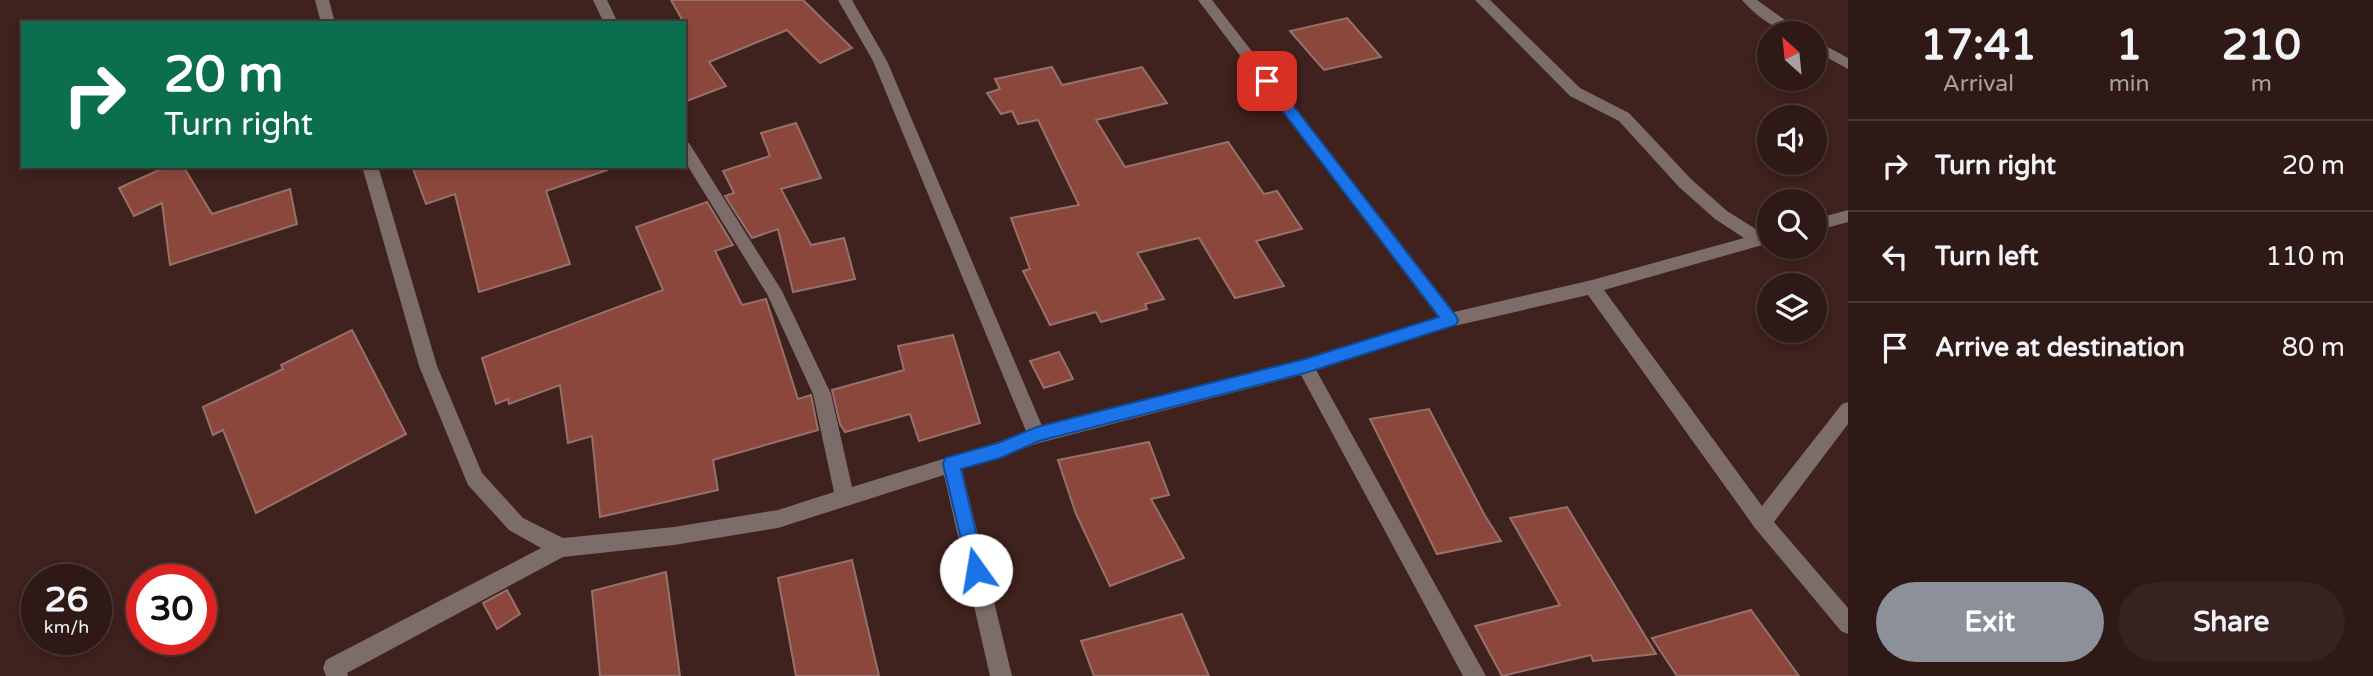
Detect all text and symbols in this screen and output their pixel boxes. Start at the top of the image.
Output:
text: 17:41 [1920,20,2037,71]
text: 1 [2116,20,2142,71]
text: 210 [2222,20,2301,71]
north arrow [1757,21,1827,91]
map controls [1757,21,1827,343]
text: 20 m [164,46,283,105]
icon: right [49,49,140,140]
pin [1237,51,1297,111]
icon: arrive [1248,62,1286,100]
text: Arrival [1943,70,2014,98]
text: min [2109,70,2150,98]
text: m [2251,70,2272,98]
button: sound [1757,105,1827,175]
text: Turn right [164,106,313,144]
icon: right [1876,147,1914,185]
text: Turn right [1935,150,2056,181]
text: 20 m [2282,150,2345,181]
button: search [1757,189,1827,259]
icon: left [1876,238,1914,276]
text: Turn left [1935,241,2038,272]
text: 110 m [2265,241,2345,272]
button: layers [1757,273,1827,343]
icon: arrive [1876,329,1914,367]
text: Arrive at destination [1935,332,2185,363]
text: 80 m [2282,332,2345,363]
position arrow [939,533,1013,607]
speed limit sign: 30 [126,564,217,655]
text: 26 [45,579,88,621]
button: Exit [1876,582,2104,662]
button: Share [2118,582,2345,662]
text: km/h [44,616,89,638]

